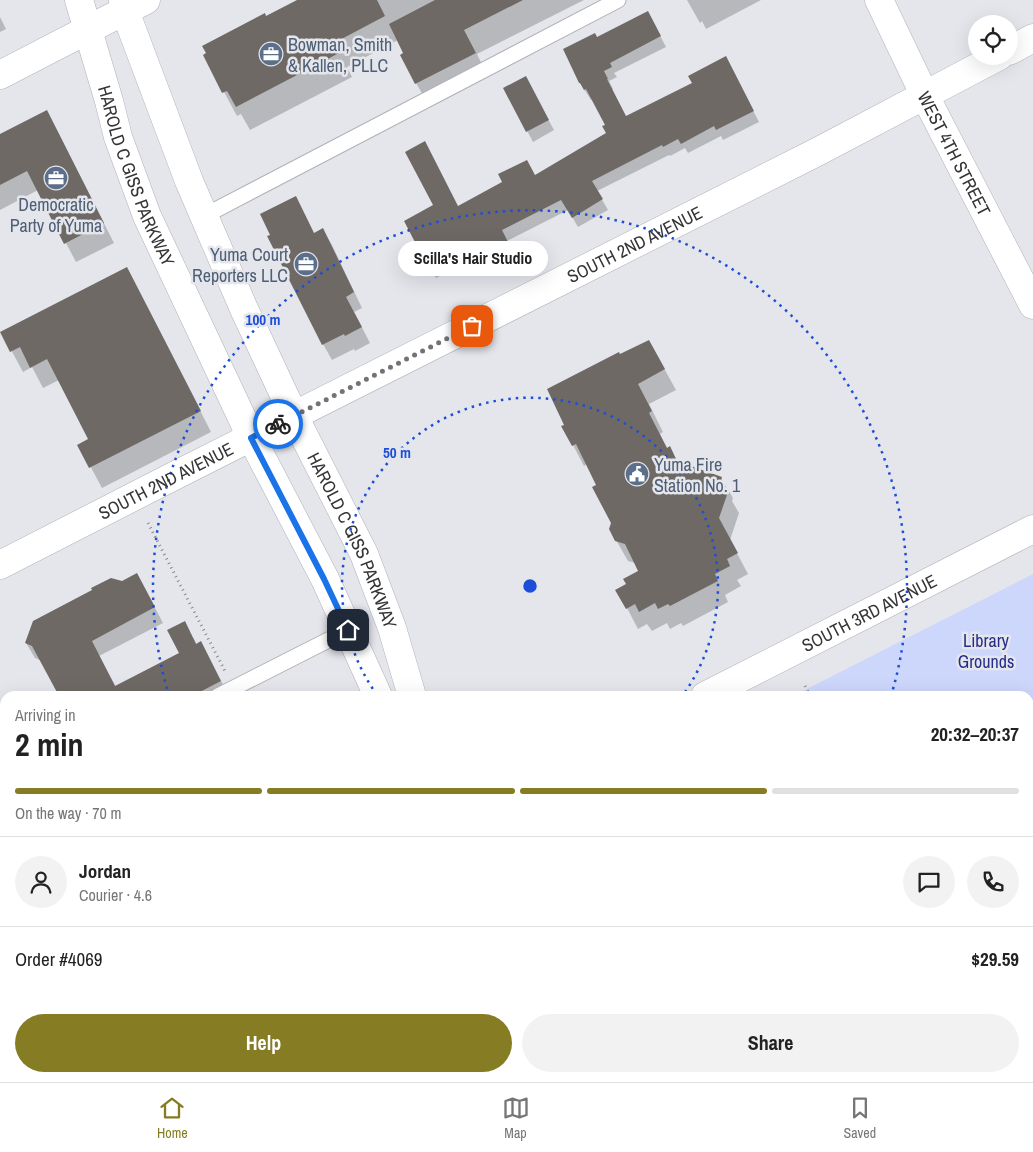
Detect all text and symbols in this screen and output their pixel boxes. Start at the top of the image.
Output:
map controls [968,15,1018,65]
button: locate [968,15,1018,65]
place label: Bowman, Smith & Kallen, PLLC [288,32,392,78]
office icon: Bowman, Smith & Kallen, PLLC [258,41,284,67]
street label: HAROLD C GISS PARKWAY [92,82,181,270]
street label: WEST 4TH STREET [912,87,997,220]
office icon: Democratic Party of Yuma [43,165,69,191]
place label: Democratic Party of Yuma [10,192,102,238]
street label: SOUTH 2ND AVENUE [563,199,706,289]
callout: Scilla's Hair Studio [397,241,547,276]
place label: Yuma Court Reporters LLC [192,242,288,288]
text: Scilla's Hair Studio [414,247,532,269]
office icon: Yuma Court Reporters LLC [293,251,319,277]
pin [451,305,493,347]
text: 100 m [246,309,280,330]
icon: bag [458,312,486,340]
courier [253,399,303,449]
icon: bike [264,410,292,438]
street label: SOUTH 2ND AVENUE [94,436,237,525]
text: 50 m [383,442,411,463]
street label: HAROLD C GISS PARKWAY [302,448,404,632]
place label: Yuma Fire Station No. 1 [654,452,741,498]
public building icon: Yuma Fire Station No. 1 [624,461,650,487]
street label: SOUTH 3RD AVENUE [797,568,941,657]
centre of rings [521,577,539,595]
pin [327,609,369,651]
icon: home [334,616,362,644]
park label: Library Grounds [958,628,1014,674]
text: Arriving in [15,704,76,726]
text: 20:32–20:37 [931,721,1019,747]
text: 2 min [15,723,84,766]
text: On the way · 70 m [15,802,121,824]
button: person [15,856,67,908]
button: chat [903,856,955,908]
button: phone [967,856,1019,908]
text: Jordan [79,858,131,884]
text: Courier · 4.6 [79,884,152,906]
text: Order #4069 [15,946,102,972]
text: $29.59 [971,946,1019,972]
button: Help [15,1014,512,1072]
button: Share [522,1014,1019,1072]
tab: Home [157,1094,188,1142]
tab: Map [502,1094,530,1142]
tab: Saved [843,1094,876,1142]

